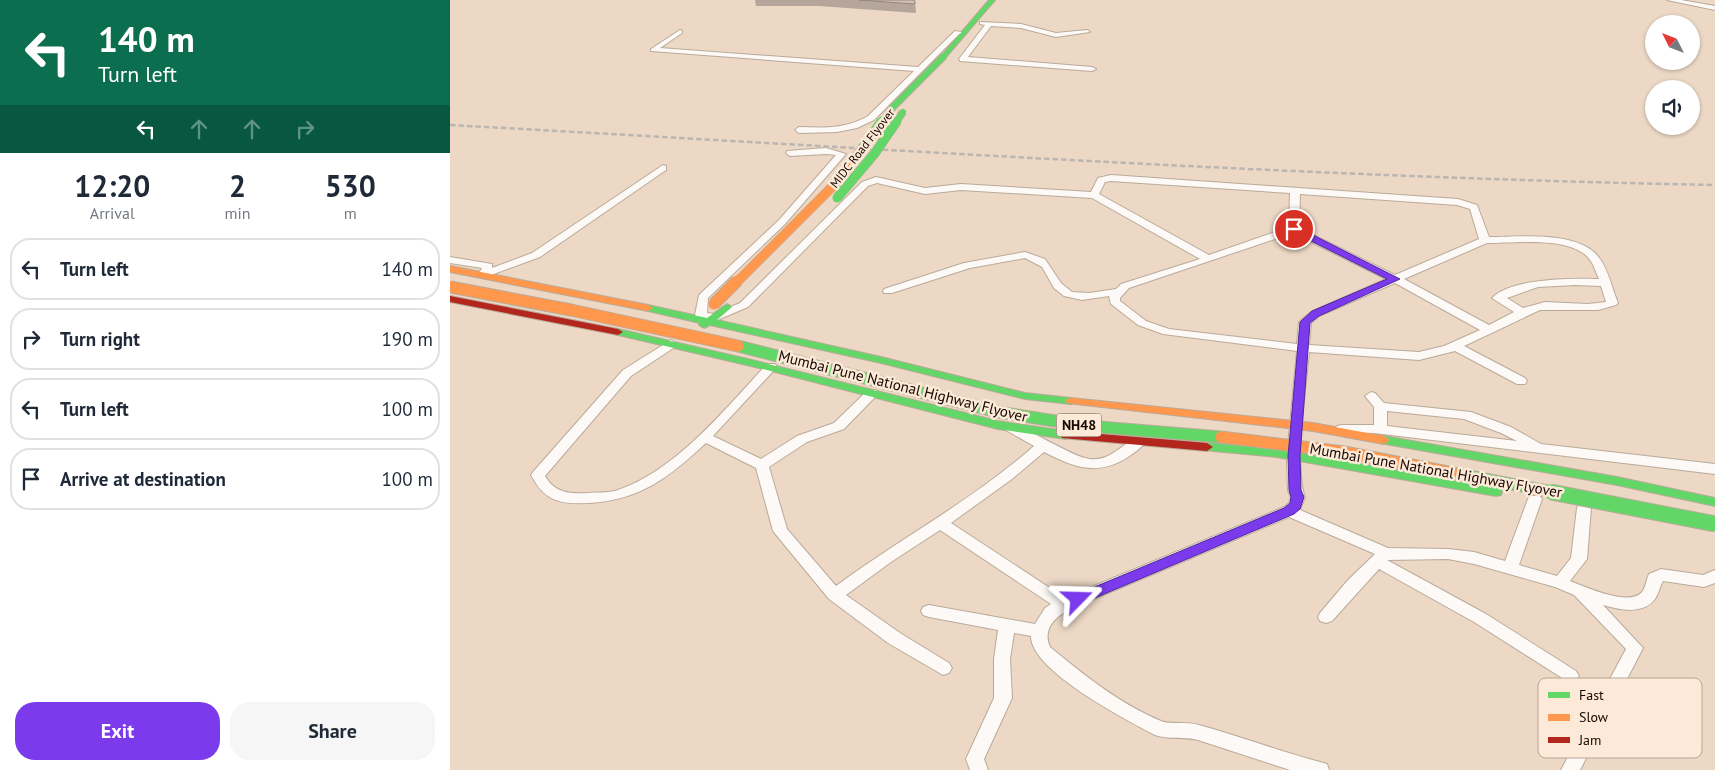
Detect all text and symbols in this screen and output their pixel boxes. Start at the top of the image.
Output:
north arrow [1645,15,1700,70]
map controls [1645,15,1700,135]
text: 140 m [98,16,195,62]
icon: left [15,20,80,85]
text: Turn left [98,60,177,88]
button: sound [1645,80,1700,135]
street label: MIDC Road Flyover [826,105,898,191]
icon: left [132,115,160,143]
icon: ahead [185,115,213,143]
icon: ahead [238,115,266,143]
icon: right [291,115,319,143]
text: 12:20 [74,166,150,205]
text: 2 [229,166,246,205]
text: 530 [325,166,376,205]
text: Arrival [90,203,135,223]
text: min [225,203,251,223]
text: m [344,203,357,223]
pin [1273,208,1315,250]
icon: arrive [1280,215,1308,243]
icon: left [17,255,45,283]
text: Turn left [60,257,129,281]
text: 140 m [381,257,433,281]
icon: right [17,325,45,353]
text: Turn right [60,327,140,351]
text: 190 m [381,327,433,351]
street label: Mumbai Pune National Highway Flyover [776,346,1030,426]
icon: left [17,395,45,423]
text: Turn left [60,397,129,421]
text: 100 m [381,397,433,421]
road number: NH48 [1056,414,1102,436]
street label: Mumbai Pune National Highway Flyover [1308,438,1564,502]
icon: arrive [17,465,45,493]
text: Arrive at destination [60,467,226,491]
text: 100 m [381,467,433,491]
position arrow [1051,572,1103,624]
legend [1538,678,1702,758]
text: Fast [1579,686,1604,704]
button: Exit [15,702,220,760]
button: Share [230,702,435,760]
text: Slow [1579,708,1609,726]
text: Jam [1578,731,1601,749]

